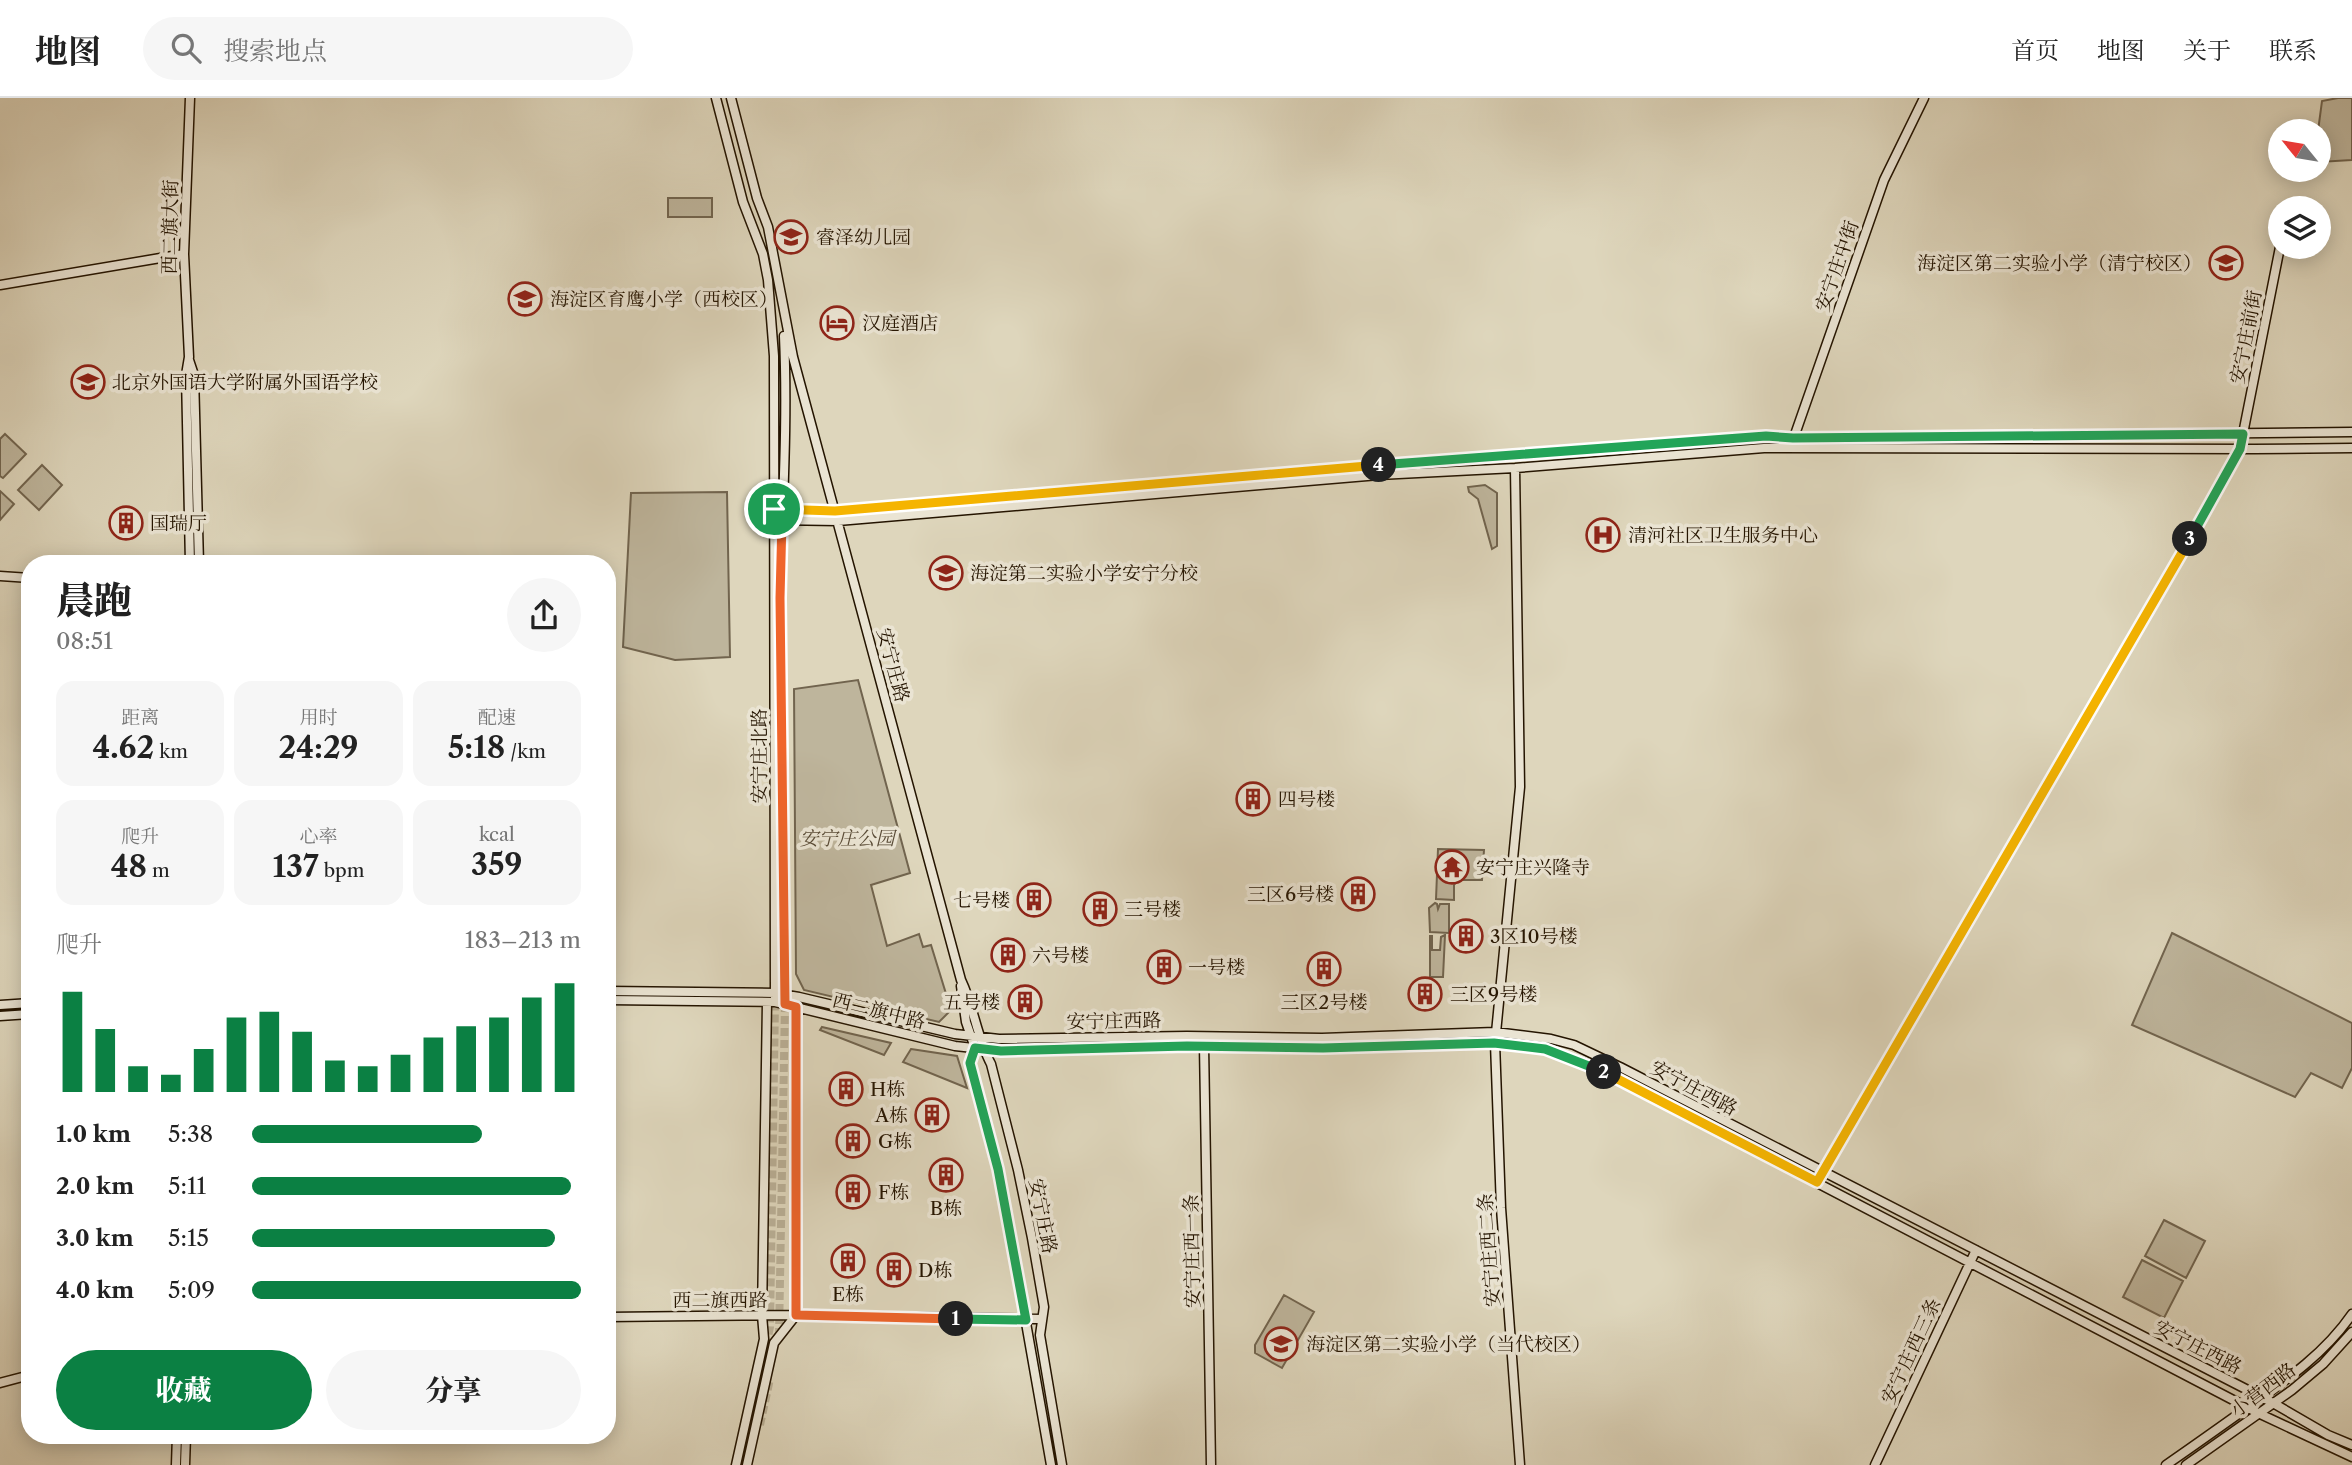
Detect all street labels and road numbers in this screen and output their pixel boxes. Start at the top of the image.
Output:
street label: 西二旗大街 [158,179,182,275]
street label: 安宁庄中街 [1811,217,1863,315]
street label: 安宁庄前街 [2226,288,2266,386]
street label: 安宁庄路 [872,625,914,705]
street label: 安宁庄北路 [748,708,771,804]
street label: 西二旗中路 [830,988,928,1034]
street label: 安宁庄西路 [1066,1009,1162,1033]
street label: 安宁庄西路 [1647,1056,1741,1120]
street label: 安宁庄路 [1024,1176,1062,1256]
street label: 安宁庄西二条 [1474,1192,1504,1308]
street label: 安宁庄西一条 [1180,1194,1204,1308]
street label: 西二旗西路 [672,1289,768,1312]
street label: 安宁庄西三条 [1876,1294,1946,1408]
street label: 安宁庄西路 [2150,1315,2246,1379]
street label: 小营西路 [2226,1358,2300,1422]

